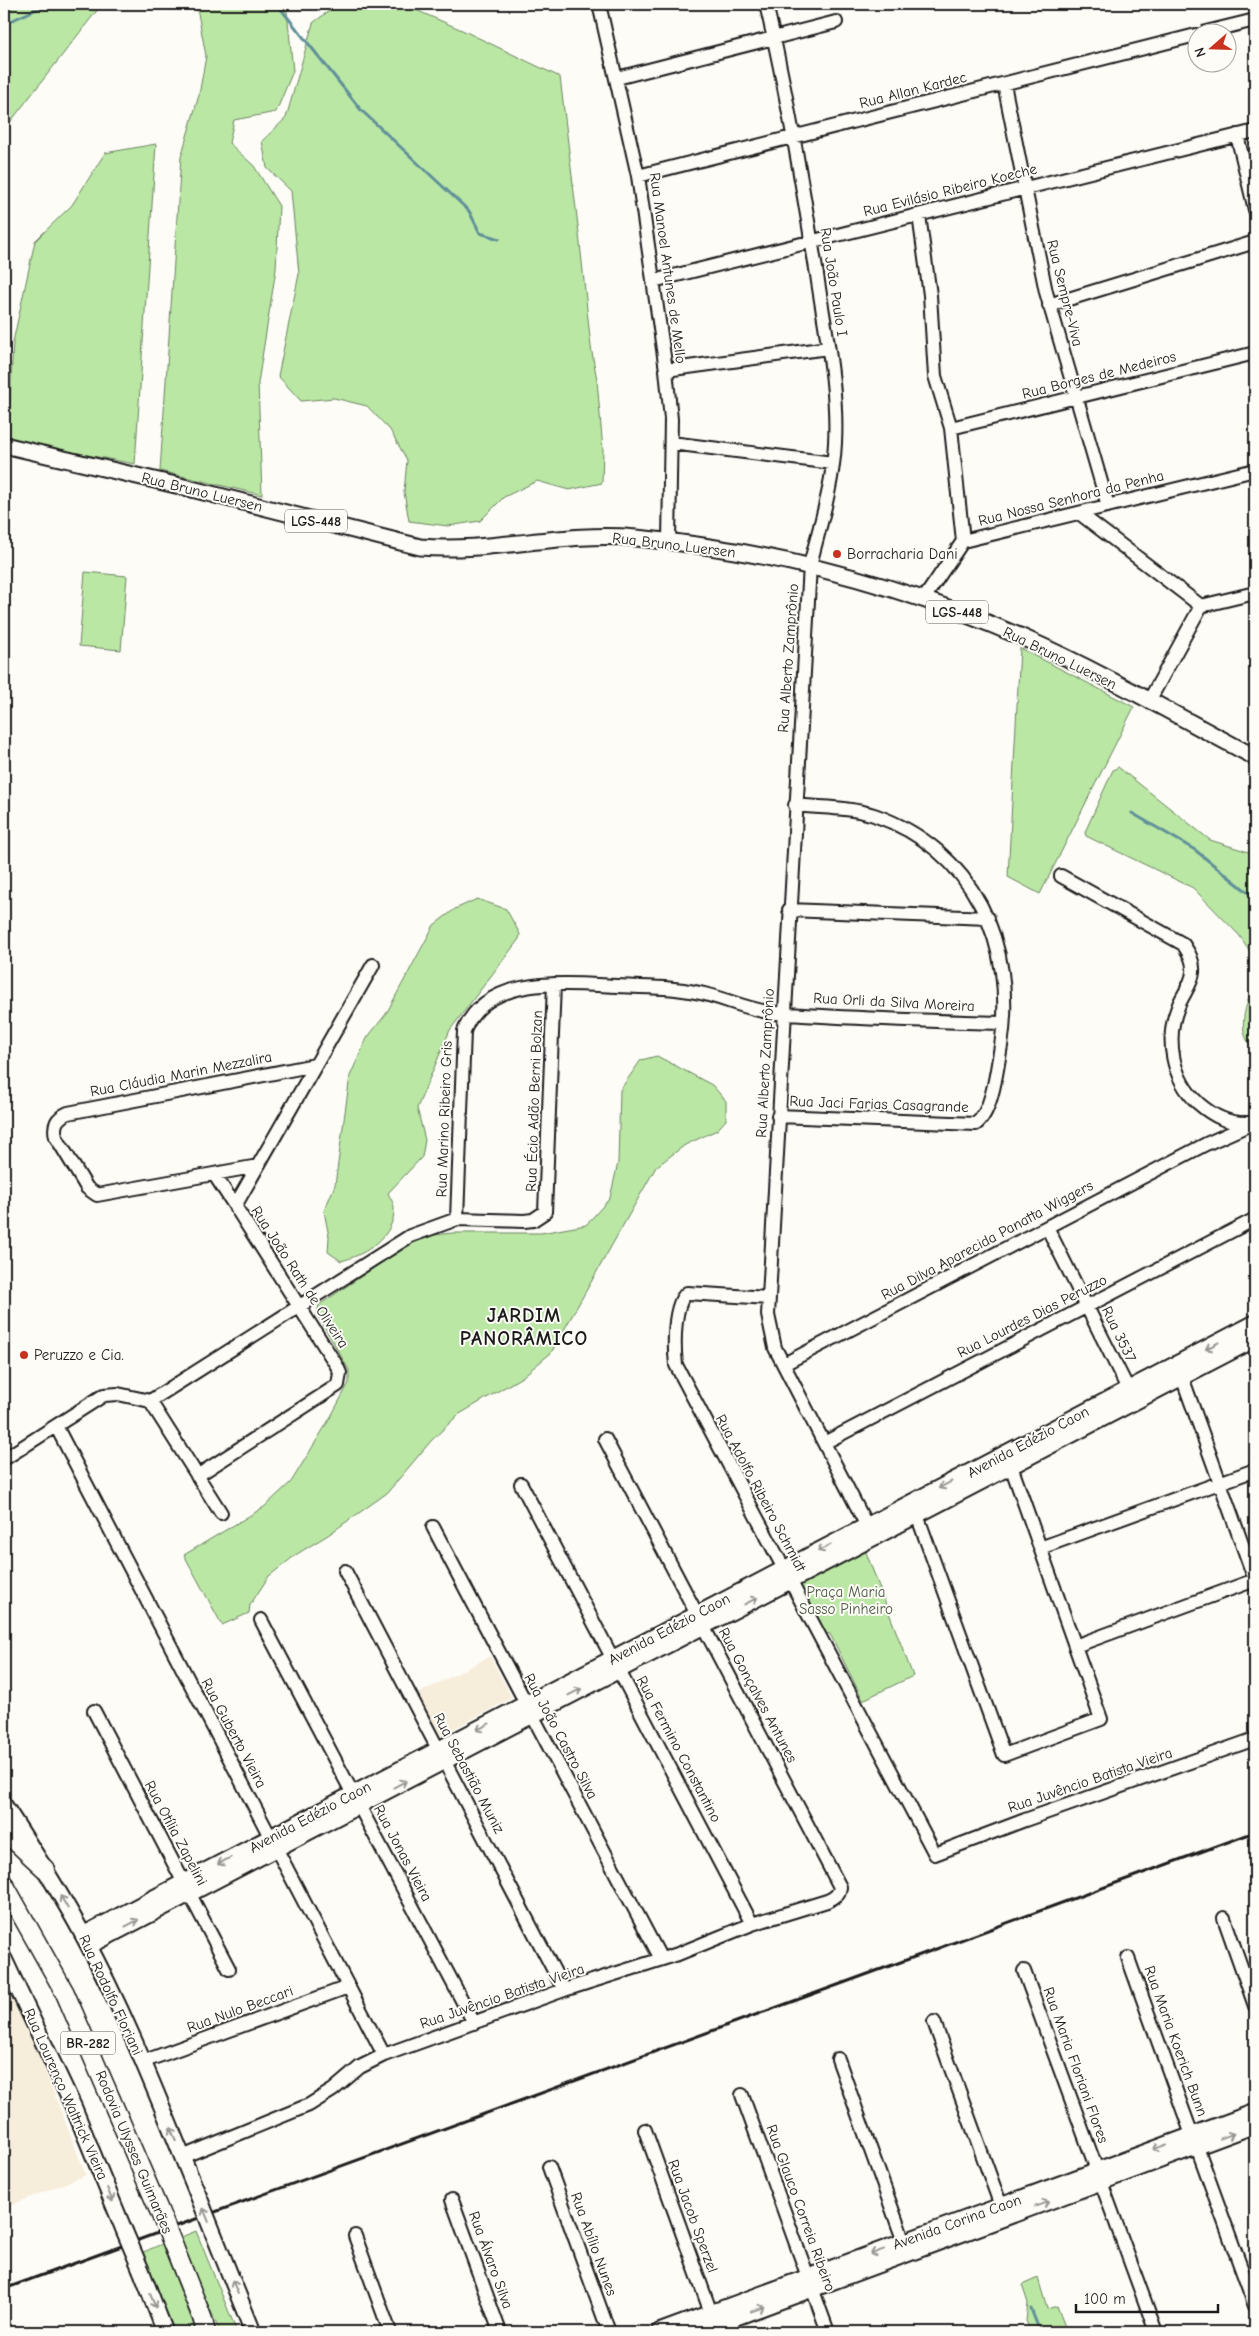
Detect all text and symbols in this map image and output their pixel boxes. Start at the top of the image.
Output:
north arrow [1186,22,1236,72]
text: N [1191,45,1210,59]
street label: Rua Allan Kardec [857,68,969,112]
street label: Rua Evilásio Ribeiro Koeche [861,160,1039,220]
street label: Rua Manoel Antunes de Mello [646,171,690,365]
street label: Rua João Paulo I [816,226,852,338]
street label: Rua Sempre-Viva [1043,238,1087,348]
street label: Rua Borges de Medeiros [1020,347,1178,403]
street label: Rua Nossa Senhora da Penha [976,466,1166,530]
street label: Rua Bruno Luersen [140,468,264,516]
road number: LGS-448 [285,510,347,532]
street label: Rua Bruno Luersen [611,529,737,561]
place label: Borracharia Dani [847,545,958,563]
marker: Borracharia Dani [831,548,843,560]
street label: Rua Alberto Zamprônio [774,583,802,733]
road number: LGS-448 [926,600,988,624]
street label: Rua Bruno Luersen [1000,623,1120,693]
street label: Rua Alberto Zamprônio [752,988,778,1138]
street label: Rua Orli da Silva Moreira [813,989,975,1015]
street label: Rua Écio Adão Berni Bolzan [521,1010,546,1192]
street label: Rua Marino Ribeiro Gris [432,1040,456,1198]
street label: Rua Cláudia Marin Mezzalira [89,1048,273,1100]
street label: Rua Jaci Farias Casagrande [789,1092,969,1116]
street label: Rua Dilva Aparecida Panatta Wiggers [878,1176,1096,1304]
street label: Rua João Rath de Oliveira [247,1203,353,1351]
street label: Rua Lourdes Dias Peruzzo [954,1270,1110,1362]
street label: Rua 3537 [1098,1303,1140,1365]
district label: JARDIM PANORÂMICO [460,1304,588,1350]
one-way arrow [1205,1342,1220,1351]
place label: Peruzzo e Cia. [34,1346,124,1364]
marker: Peruzzo e Cia. [18,1349,30,1361]
street label: Avenida Edézio Caon [964,1402,1092,1482]
street label: Rua Adolfo Ribeiro Schmidt [712,1411,811,1575]
one-way arrow [938,1480,953,1490]
one-way arrow [817,1544,832,1553]
park label: Praça Maria Sasso Pinheiro [799,1583,893,1618]
street label: Avenida Edézio Caon [605,1589,733,1669]
one-way arrow [743,1596,758,1606]
street label: Rua Gonçalves Antunes [715,1624,801,1766]
street label: Rua João Castro Silva [520,1670,602,1802]
street label: Rua Fermino Constantino [633,1673,725,1825]
street label: Rua Guberto Vieira [197,1675,271,1791]
one-way arrow [568,1687,583,1697]
street label: Rua Sebastião Muniz [430,1710,509,1837]
one-way arrow [476,1722,491,1732]
street label: Rua Juvêncio Batista Vieira [1005,1743,1175,1817]
street label: Rua Otília Zapelini [141,1777,211,1889]
street label: Avenida Edézio Caon [246,1777,374,1857]
one-way arrow [392,1779,407,1788]
street label: Rua Jonas Vieira [370,1801,436,1905]
one-way arrow [217,1856,232,1866]
one-way arrow [59,1895,69,1910]
one-way arrow [124,1918,139,1927]
street label: Rua Rodolfo Floriani [75,1932,147,2058]
street label: Rua Juvêncio Batista Vieira [417,1959,587,2033]
street label: Rua Maria Koerich Bunn [1140,1963,1212,2119]
street label: Rua Nulo Beccari [185,1981,295,2037]
street label: Rua Maria Floriani Flores [1039,1985,1113,2145]
street label: Rua Lourenço Waltrick Vieira [20,2005,112,2183]
road number: BR-282 [61,2032,116,2054]
street label: Rodovia Ulysses Guimarães [91,2068,177,2236]
street label: Rua Glauco Correia Ribeiro [762,2122,840,2294]
one-way arrow [167,2127,177,2142]
one-way arrow [1219,2130,1234,2140]
one-way arrow [1153,2143,1169,2152]
street label: Rua Jacob Sperzel [664,2157,722,2275]
one-way arrow [106,2187,115,2202]
street label: Rua Abílio Nunes [567,2190,621,2298]
street label: Avenida Corina Caon [890,2190,1024,2254]
one-way arrow [1034,2199,1049,2208]
one-way arrow [201,2208,210,2223]
street label: Rua Álvaro Silva [465,2208,518,2311]
one-way arrow [869,2248,885,2257]
one-way arrow [230,2280,239,2295]
scale bar [1076,2281,1219,2313]
text: 100 m [1084,2290,1126,2308]
one-way arrow [149,2293,158,2308]
one-way arrow [750,2304,765,2313]

